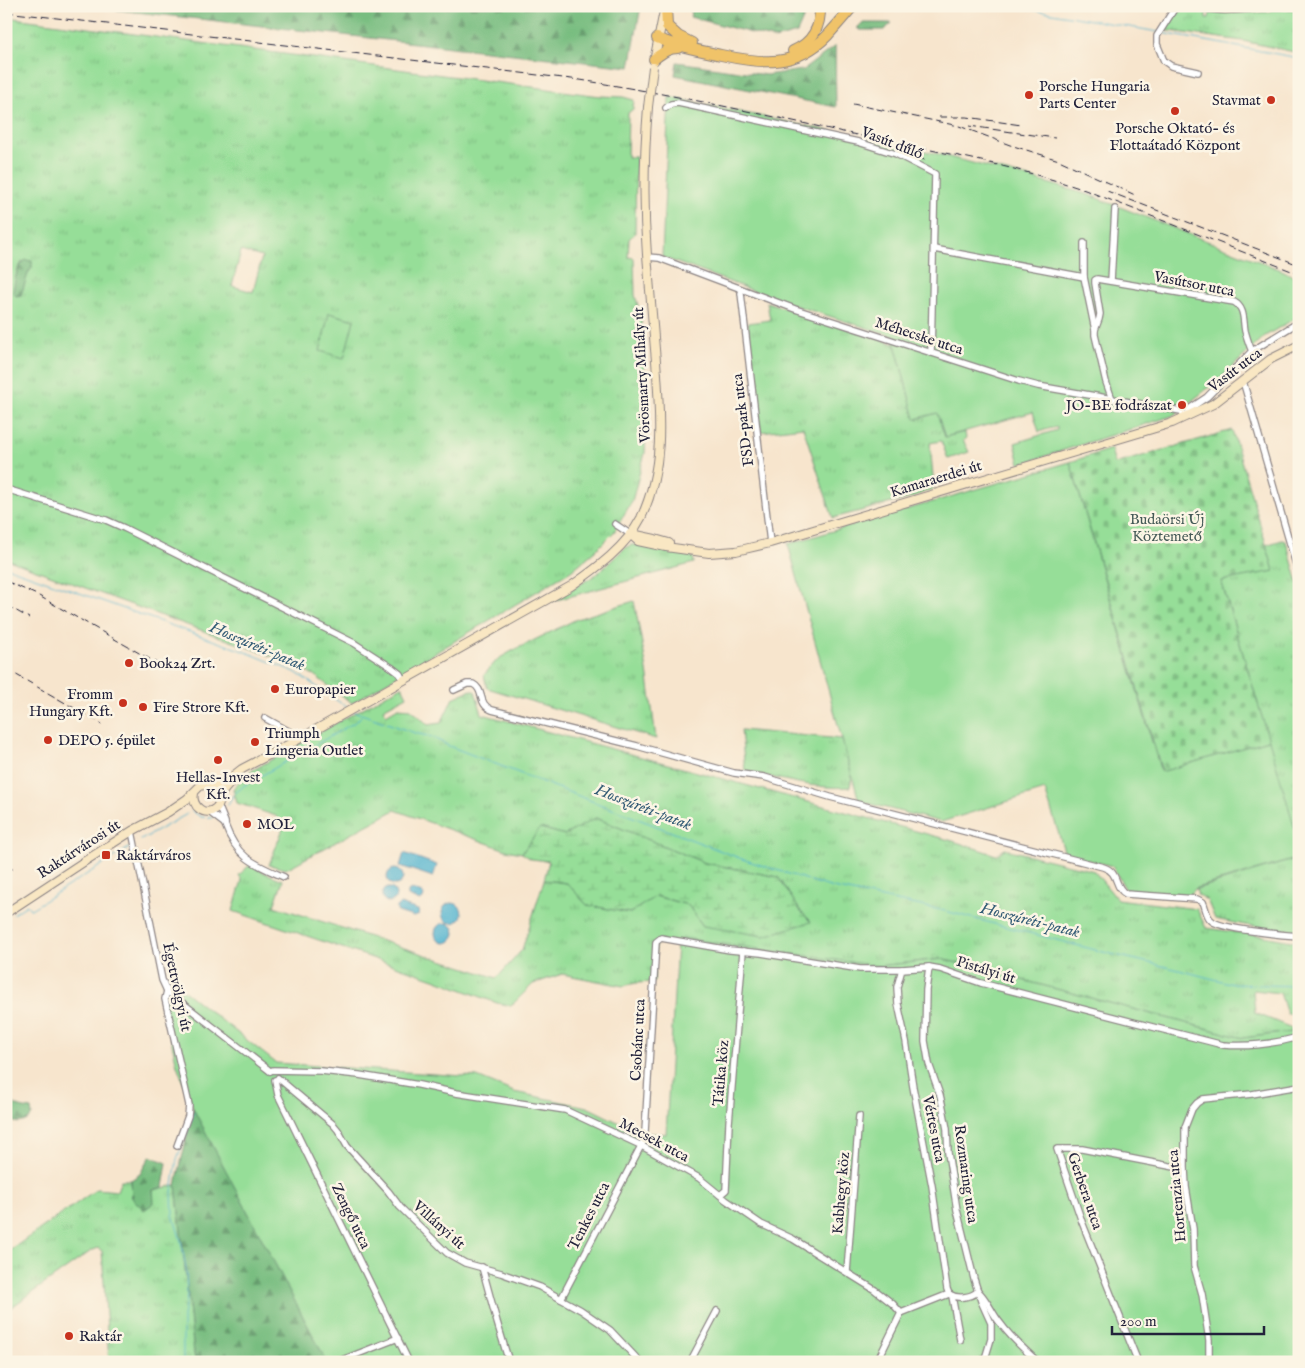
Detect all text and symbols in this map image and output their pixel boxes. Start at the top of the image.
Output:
place label: Porsche Hungaria Parts Center [1039,77,1150,113]
marker: Porsche Hungaria Parts Center [1023,89,1035,101]
place label: Stavmat [1212,91,1261,110]
marker: Stavmat [1265,94,1277,106]
marker: Porsche Oktató- és Flottaátadó Központ [1169,105,1181,117]
place label: Porsche Oktató- és Flottaátadó Központ [1110,119,1240,155]
street label: Vasút dűlő [857,122,926,163]
street label: Vasútsor utca [1151,267,1236,301]
street label: Vörösmarty Mihály út [629,307,655,444]
street label: Méhecske utca [873,313,966,359]
street label: Vasút utca [1203,343,1266,397]
street label: FSD-park utca [728,372,758,468]
place label: JO-BE fodrászat [1064,396,1172,415]
marker: JO-BE fodrászat [1176,399,1188,411]
street label: Kamaraerdei út [888,456,984,502]
park label: Budaörsi Új Köztemető [1130,510,1204,546]
water label: Hosszúréti-patak [205,618,308,676]
place label: Book24 Zrt. [139,654,215,673]
marker: Book24 Zrt. [123,657,135,669]
place label: Europapier [285,680,356,699]
marker: Europapier [269,683,281,695]
place label: Fromm Hungary Kft. [29,685,113,721]
marker: Fromm Hungary Kft. [117,697,129,709]
place label: Fire Strore Kft. [153,698,249,717]
marker: Fire Strore Kft. [137,701,149,713]
place label: Triumph Lingeria Outlet [265,724,363,760]
place label: DEPO 5. épület [58,731,155,750]
marker: DEPO 5. épület [42,734,54,746]
marker: Triumph Lingeria Outlet [249,736,261,748]
marker: Hellas-Invest Kft. [212,754,224,766]
place label: Hellas-Invest Kft. [176,768,260,804]
water label: Hosszúréti-patak [591,780,695,836]
street label: Raktárvárosi út [34,815,124,883]
place label: MOL [257,815,294,834]
marker: MOL [241,818,253,830]
place label: Raktárváros [116,846,191,865]
marker: Raktárváros [100,849,112,861]
water label: Hosszúréti-patak [977,899,1082,943]
street label: Égettvölgyi út [158,941,196,1033]
street label: Pistályi út [954,952,1018,988]
street label: Csobánc utca [626,998,650,1082]
street label: Tátika köz [709,1039,733,1107]
street label: Vértes utca [918,1093,950,1165]
street label: Mecsek utca [616,1114,693,1167]
street label: Rozmaring utca [950,1124,982,1225]
street label: Hortenzia utca [1163,1148,1191,1243]
street label: Gerbera utca [1063,1150,1107,1233]
street label: Kabhegy köz [828,1151,854,1235]
street label: Tenkes utca [564,1178,614,1253]
street label: Zengő utca [327,1180,375,1252]
street label: Villányi út [408,1196,469,1253]
scale bar [1112,1303,1265,1335]
text: 200 m [1120,1312,1157,1331]
place label: Raktár [79,1327,122,1346]
marker: Raktár [63,1330,75,1342]

